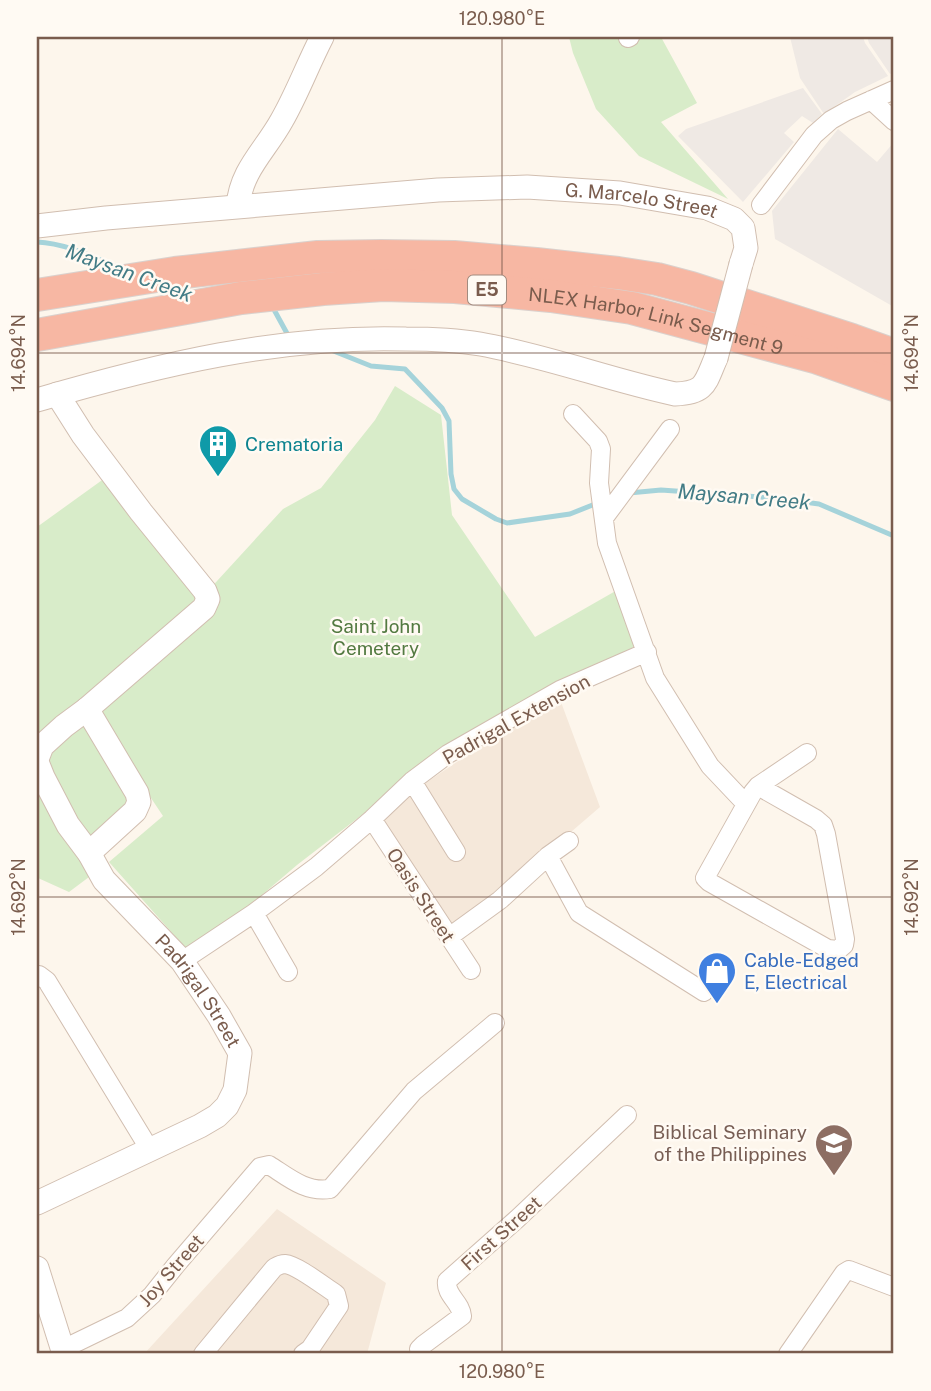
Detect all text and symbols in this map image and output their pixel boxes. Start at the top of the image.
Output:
text: 120.980°E [459,8,545,29]
street label: G. Marcelo Street [564,178,721,222]
water label: Maysan Creek [62,238,197,307]
road number: E5 [468,276,506,304]
street label: NLEX Harbor Link Segment 9 [527,283,786,359]
text: 14.694°N [8,314,29,392]
text: 14.694°N [901,314,922,392]
building icon: Crematoria [197,423,239,478]
place label: Crematoria [245,433,343,455]
water label: Maysan Creek [677,478,812,515]
park label: Saint John Cemetery [331,615,421,659]
street label: Padrigal Extension [438,669,594,769]
street label: Oasis Street [382,844,460,946]
text: 14.692°N [8,858,29,936]
text: 14.692°N [901,858,922,936]
street label: Padrigal Street [151,929,245,1051]
place label: Cable-Edged E, Electrical [744,949,859,993]
shop icon: Cable-Edged E, Electrical [696,950,738,1005]
place label: Biblical Seminary of the Philippines [653,1121,807,1165]
school or university icon: Biblical Seminary of the Philippines [813,1122,855,1177]
street label: First Street [456,1191,546,1275]
street label: Joy Street [134,1229,208,1311]
text: 120.980°E [459,1361,545,1382]

